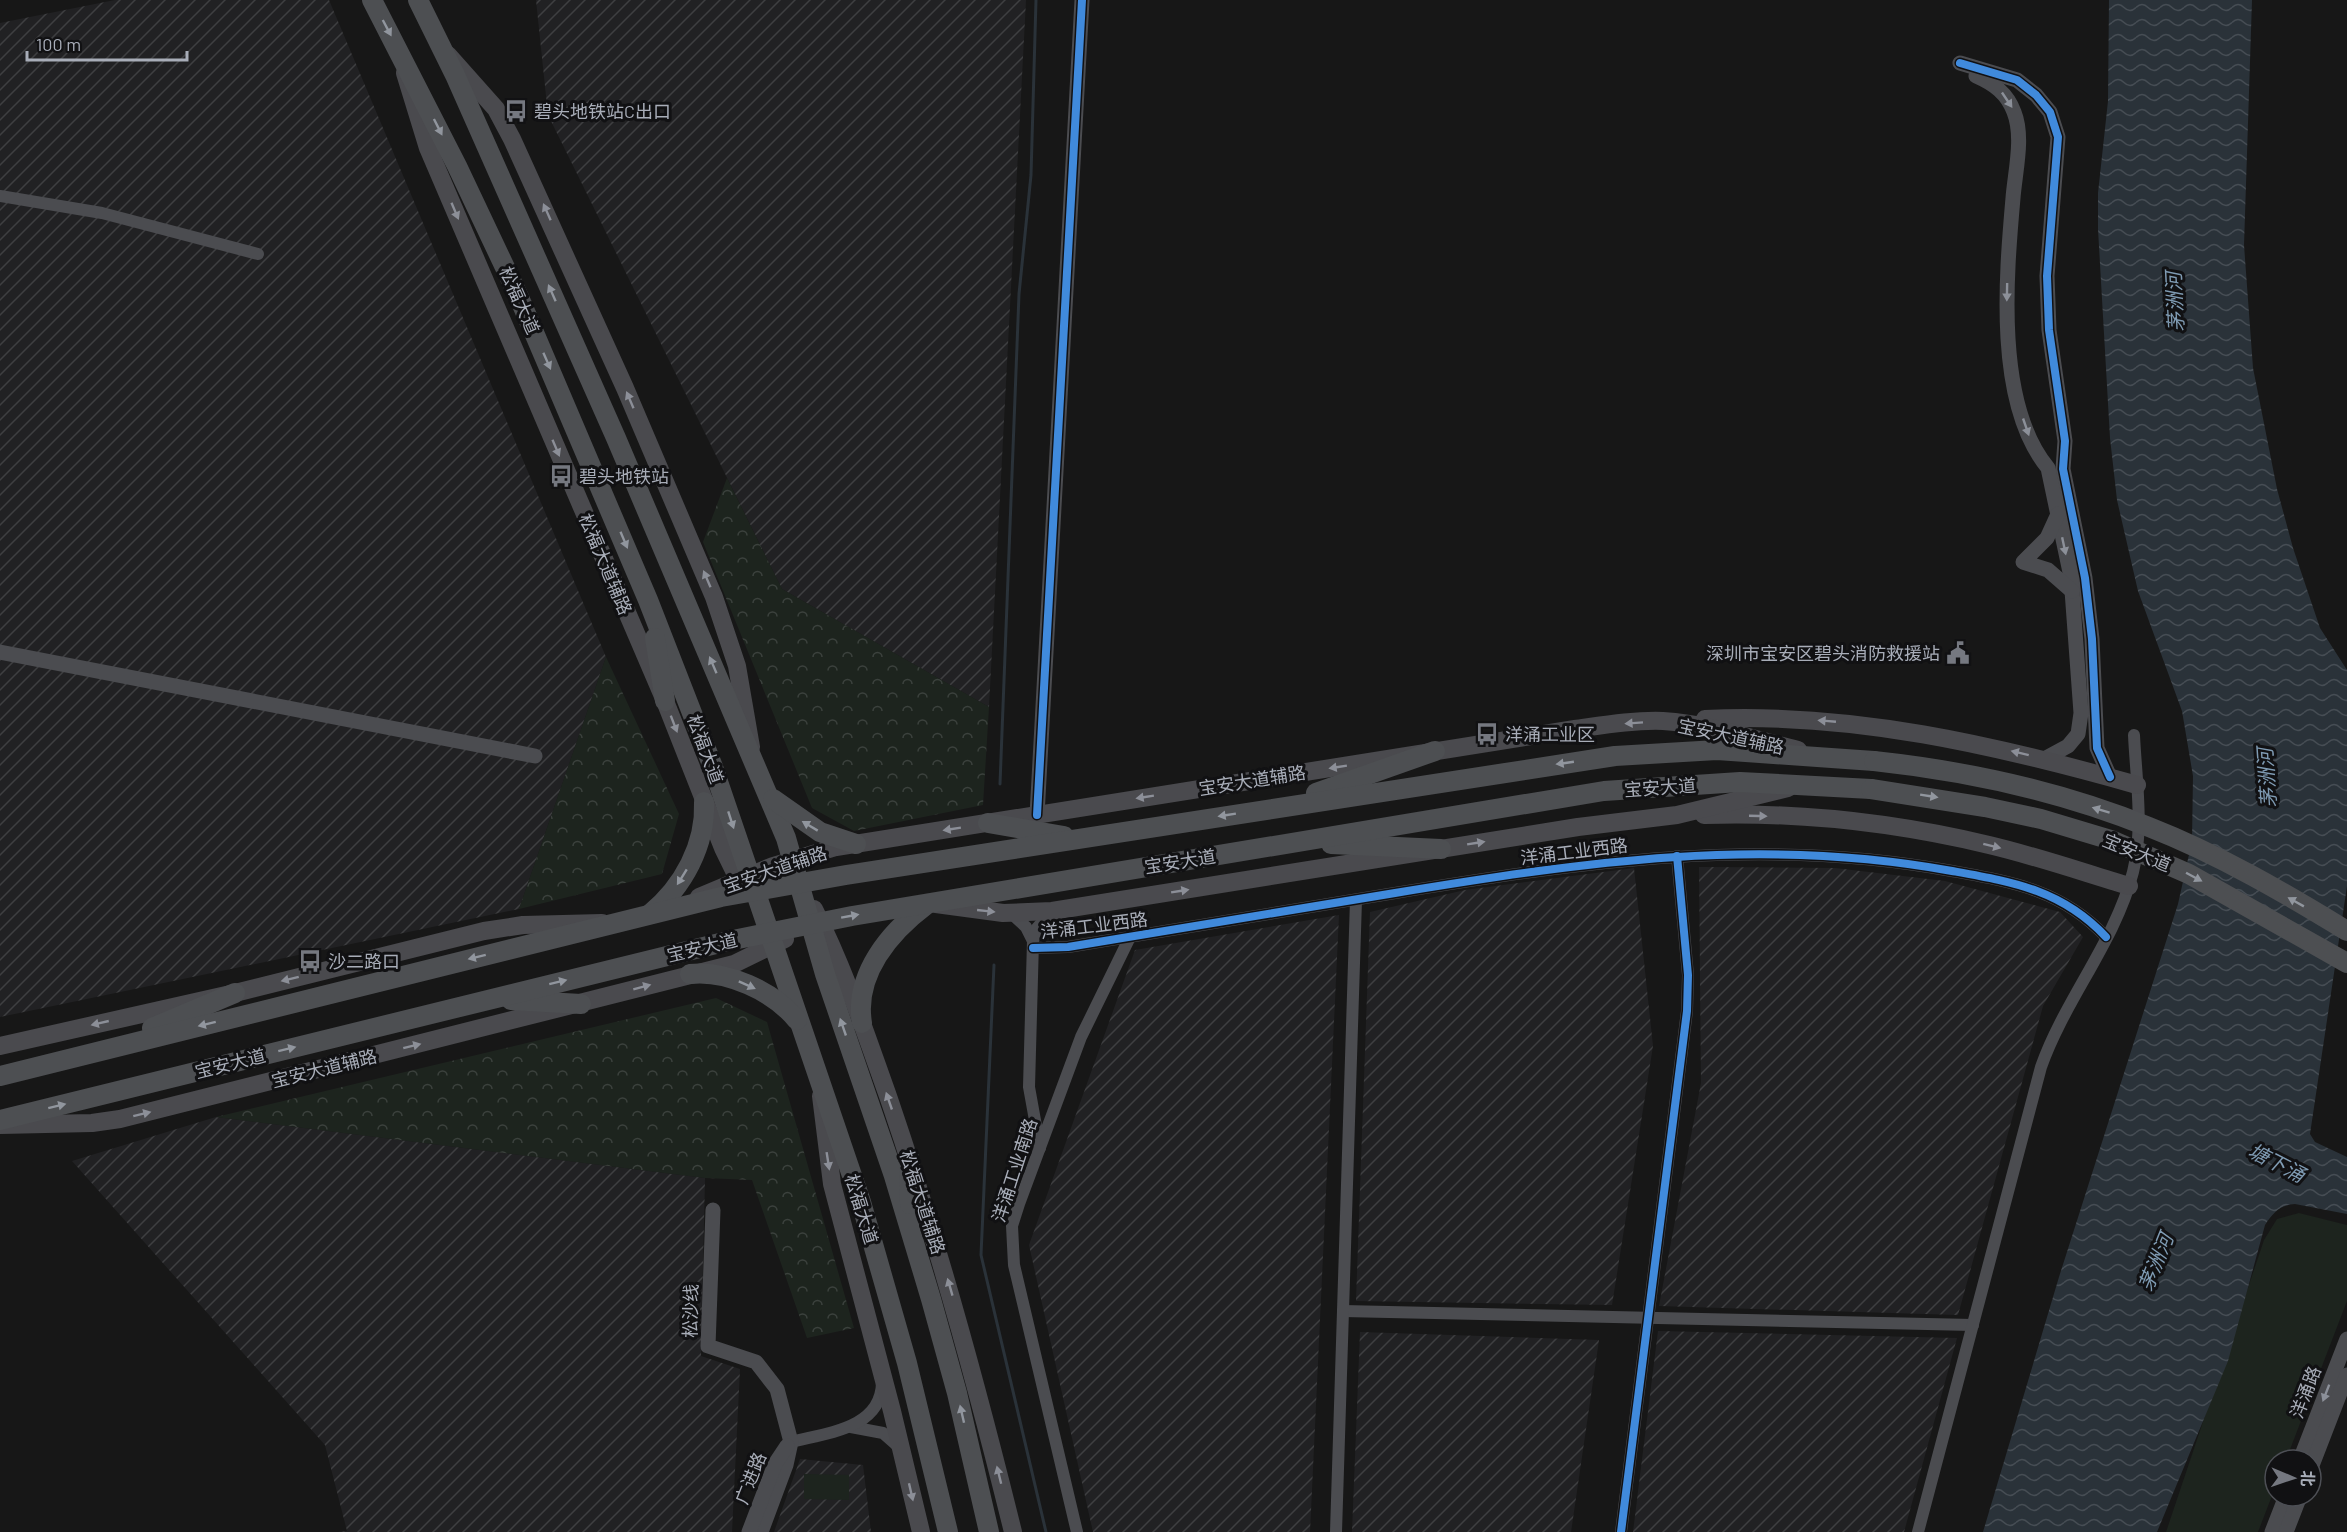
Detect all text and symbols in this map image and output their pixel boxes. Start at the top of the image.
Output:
one-way arrow [382,20,392,37]
scale bar [27,24,188,62]
text: 100 m [36,33,81,55]
one-way arrow [2001,91,2013,107]
bus stop icon: 碧头地铁站C出口 [503,98,529,124]
place label: 碧头地铁站C出口 [534,100,671,122]
one-way arrow [433,119,442,136]
one-way arrow [450,202,459,219]
one-way arrow [542,203,552,221]
street label: 松福大道 [495,263,545,337]
water label: 茅洲河 [2160,267,2188,333]
one-way arrow [2002,282,2012,301]
one-way arrow [547,284,557,302]
one-way arrow [543,352,552,370]
one-way arrow [625,391,634,409]
one-way arrow [2022,418,2031,436]
one-way arrow [551,439,561,457]
bus stop icon: 碧头地铁站 [548,463,574,489]
place label: 碧头地铁站 [579,465,669,487]
street label: 松福大道辅路 [575,510,637,618]
one-way arrow [619,532,629,550]
one-way arrow [2060,537,2070,556]
one-way arrow [702,570,712,588]
public building icon: 深圳市宝安区碧头消防救援站 [1945,640,1971,666]
place label: 深圳市宝安区碧头消防救援站 [1706,642,1940,664]
one-way arrow [708,656,717,674]
street label: 松福大道 [683,711,729,787]
street label: 宝安大道辅路 [1676,714,1786,758]
one-way arrow [669,715,679,733]
one-way arrow [1818,716,1837,726]
one-way arrow [1625,718,1644,728]
bus stop icon: 洋涌工业区 [1474,721,1500,747]
place label: 洋涌工业区 [1505,723,1595,745]
water label: 茅洲河 [2252,743,2280,809]
one-way arrow [2010,747,2029,757]
one-way arrow [1555,758,1574,767]
street label: 宝安大道辅路 [1197,761,1307,799]
one-way arrow [1328,762,1347,771]
street label: 宝安大道 [1623,774,1697,800]
one-way arrow [1919,792,1938,801]
one-way arrow [1135,793,1154,802]
one-way arrow [2092,805,2110,814]
one-way arrow [727,811,737,829]
one-way arrow [1217,811,1236,820]
one-way arrow [1748,811,1767,821]
one-way arrow [802,821,818,832]
one-way arrow [943,824,962,833]
street label: 宝安大道 [2100,828,2174,876]
street label: 洋涌工业西路 [1519,834,1629,868]
one-way arrow [1467,839,1486,848]
street label: 宝安大道辅路 [720,841,830,897]
one-way arrow [1983,841,2002,851]
street label: 宝安大道 [1143,845,1217,877]
one-way arrow [677,869,688,885]
one-way arrow [2186,872,2203,882]
one-way arrow [1170,886,1189,895]
one-way arrow [2288,897,2305,907]
one-way arrow [977,906,996,916]
street label: 洋涌工业西路 [1039,908,1149,942]
one-way arrow [841,911,860,920]
street label: 宝安大道 [664,928,740,966]
bus stop icon: 沙二路口 [297,948,323,974]
place label: 沙二路口 [328,950,400,972]
one-way arrow [468,952,487,962]
one-way arrow [281,975,299,985]
one-way arrow [548,977,567,986]
one-way arrow [738,981,755,990]
one-way arrow [633,982,651,992]
one-way arrow [838,1018,847,1036]
one-way arrow [91,1019,110,1029]
one-way arrow [197,1020,216,1030]
one-way arrow [403,1041,421,1051]
one-way arrow [278,1043,296,1053]
street label: 宝安大道 [192,1044,268,1082]
street label: 宝安大道辅路 [269,1044,379,1092]
one-way arrow [884,1092,894,1110]
one-way arrow [48,1100,66,1110]
one-way arrow [133,1109,151,1118]
street label: 洋涌工业南路 [987,1115,1041,1225]
water label: 塘下涌 [2245,1138,2311,1187]
street label: 松福大道辅路 [896,1147,950,1257]
one-way arrow [823,1152,832,1171]
street label: 松福大道 [841,1171,883,1247]
water label: 茅洲河 [2133,1226,2179,1294]
one-way arrow [945,1278,954,1296]
street label: 松沙线 [679,1284,701,1338]
street label: 洋涌路 [2285,1363,2325,1421]
one-way arrow [2321,1385,2331,1403]
one-way arrow [956,1404,966,1423]
north arrow [2263,1448,2323,1508]
street label: 广进路 [730,1449,770,1507]
one-way arrow [994,1466,1004,1484]
text: 北 [2299,1470,2318,1487]
one-way arrow [907,1483,917,1502]

